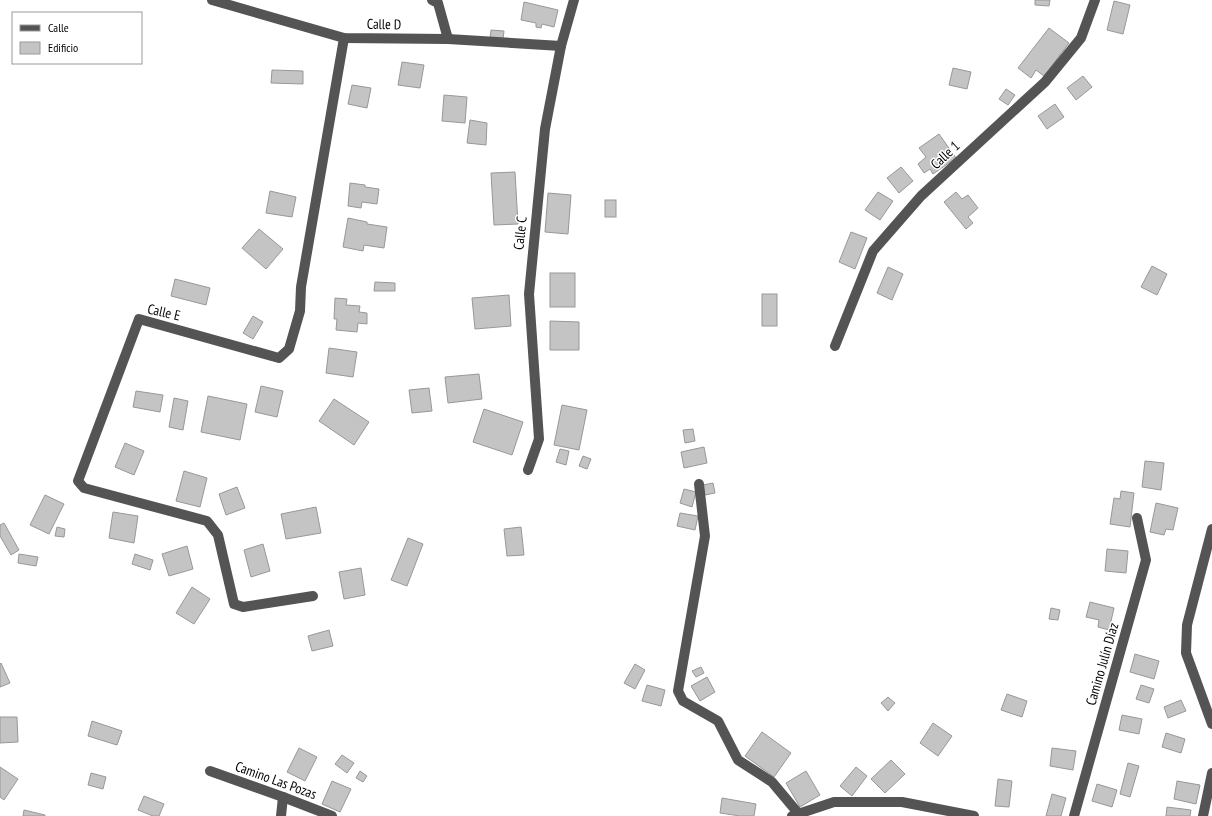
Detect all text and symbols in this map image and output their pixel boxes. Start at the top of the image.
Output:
legend [12,12,142,64]
street label: Calle D [367,15,401,33]
text: Calle [48,20,69,35]
text: Edificio [48,40,78,55]
street label: Calle 1 [927,137,963,173]
street label: Calle C [509,215,531,251]
street label: Calle E [146,300,182,324]
street label: Camino Julín Díaz [1082,621,1122,707]
street label: Camino Las Pozas [233,757,319,803]

